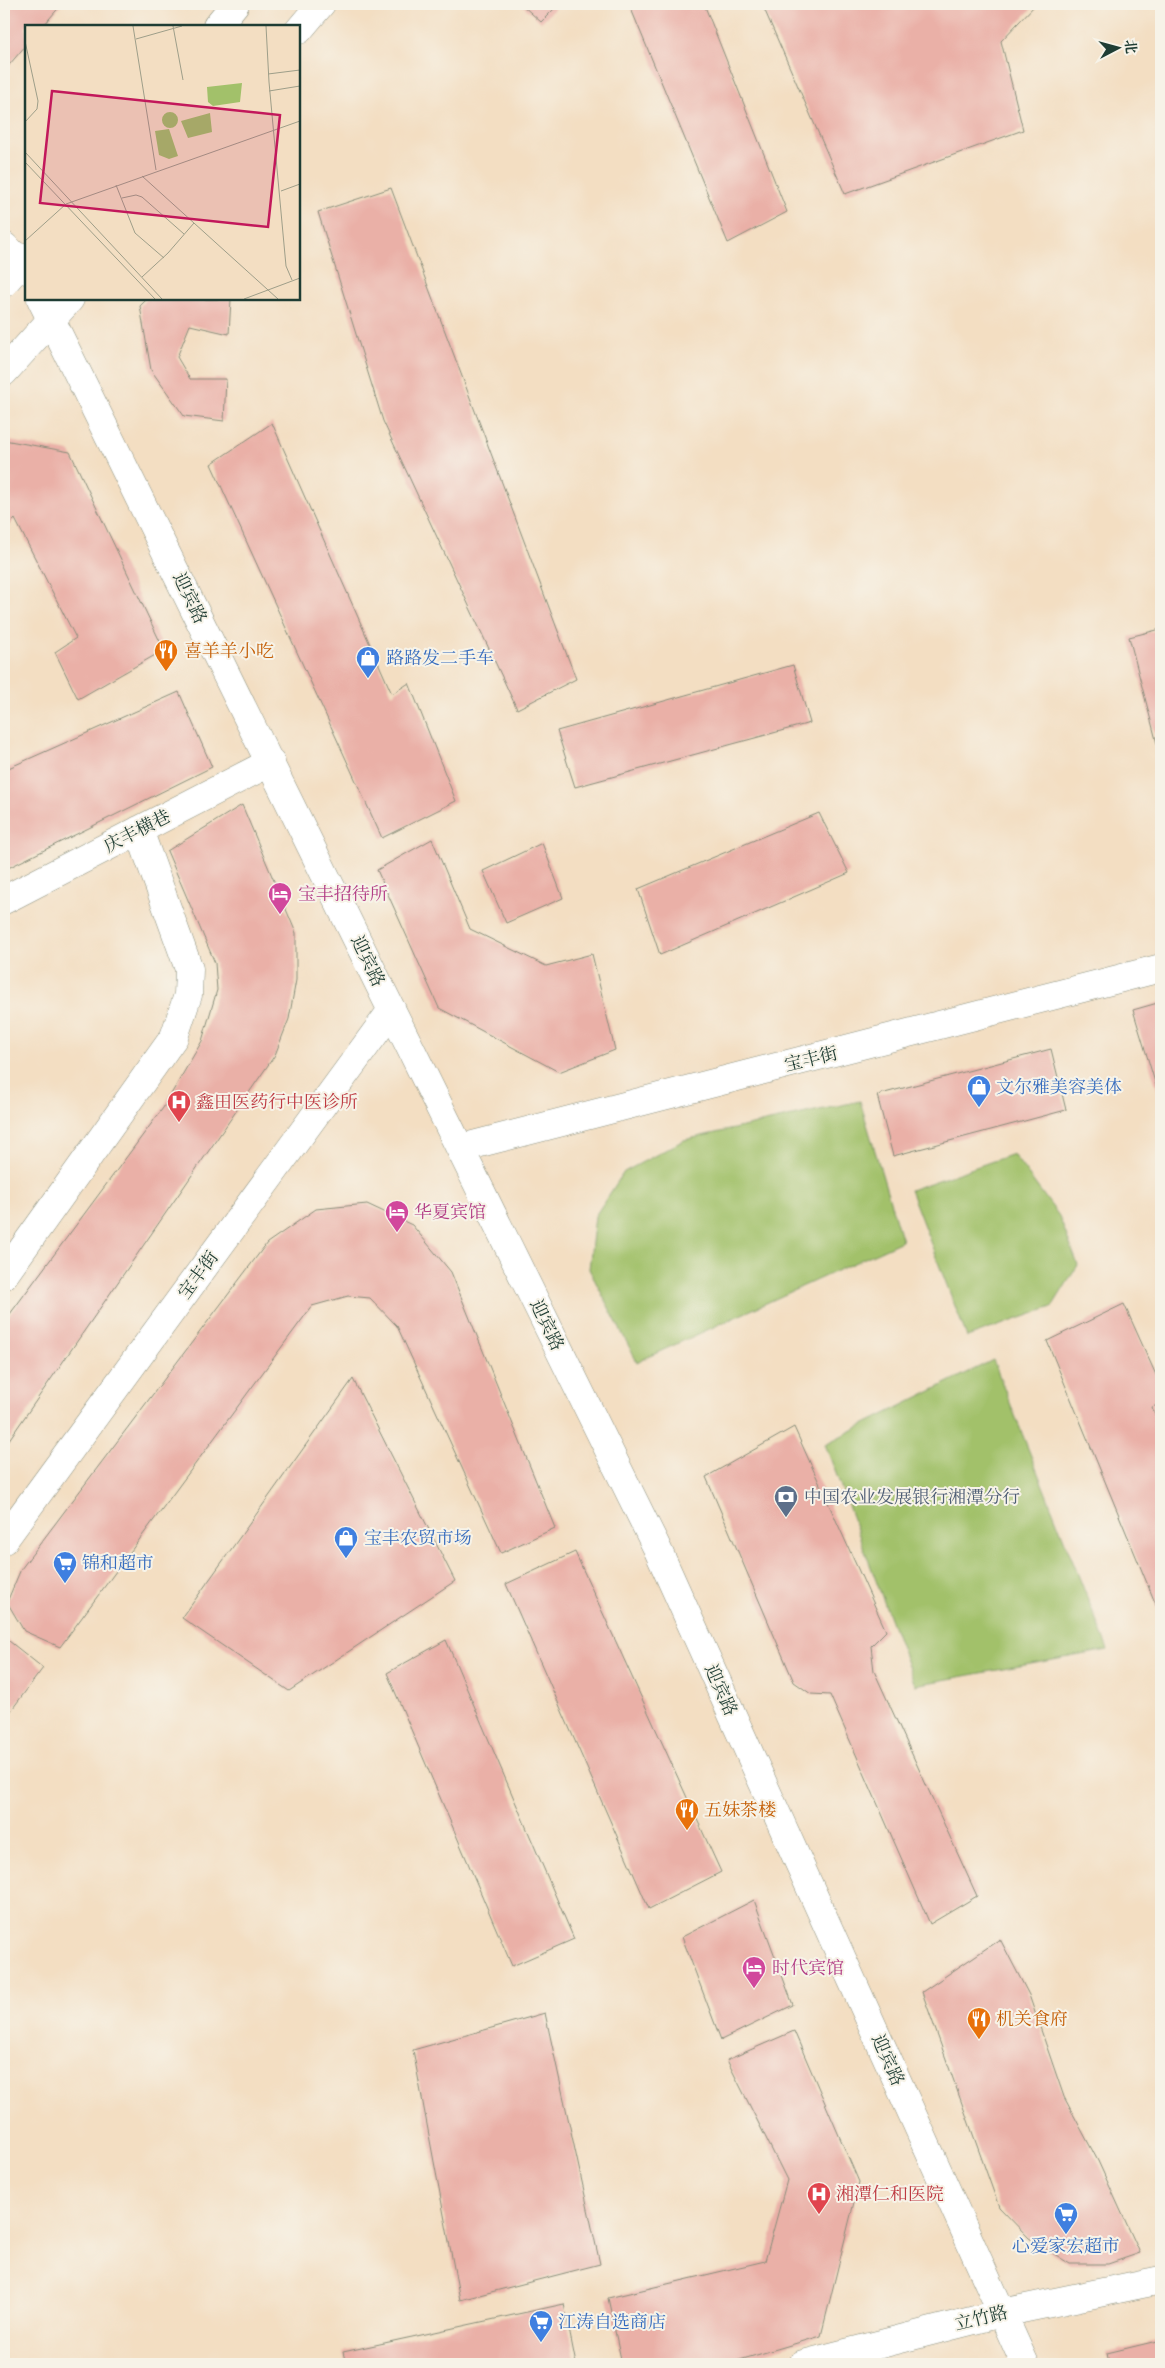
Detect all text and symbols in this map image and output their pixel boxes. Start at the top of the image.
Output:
north arrow [1092,22,1142,72]
inset map [25,25,300,300]
text: 北 [1119,39,1140,55]
street label: 迎宾路 [166,569,212,628]
restaurant icon: 喜羊羊小吃 [153,638,179,672]
place label: 喜羊羊小吃 [184,640,274,665]
shop icon: 路路发二手车 [355,645,381,679]
place label: 路路发二手车 [386,647,494,672]
street label: 庆丰横巷 [100,805,175,860]
hotel icon: 宝丰招待所 [267,881,293,915]
place label: 宝丰招待所 [298,883,388,908]
street label: 迎宾路 [344,932,390,991]
street label: 宝丰街 [782,1042,841,1079]
shop icon: 文尔雅美容美体 [966,1074,992,1108]
place label: 文尔雅美容美体 [996,1076,1122,1101]
hospital icon: 鑫田医药行中医诊所 [166,1089,192,1123]
place label: 鑫田医药行中医诊所 [196,1091,358,1116]
hotel icon: 华夏宾馆 [384,1199,410,1233]
place label: 华夏宾馆 [414,1201,486,1226]
street label: 宝丰街 [173,1247,225,1305]
street label: 迎宾路 [523,1296,569,1355]
bank icon: 中国农业发展银行湘潭分行 [773,1484,799,1518]
place label: 中国农业发展银行湘潭分行 [804,1486,1020,1511]
shop icon: 宝丰农贸市场 [333,1525,359,1559]
place label: 宝丰农贸市场 [364,1527,472,1552]
supermarket icon: 锦和超市 [52,1550,78,1584]
place label: 锦和超市 [82,1552,154,1577]
street label: 迎宾路 [697,1661,742,1720]
restaurant icon: 五妹茶楼 [674,1797,700,1831]
place label: 五妹茶楼 [704,1799,776,1824]
hotel icon: 时代宾馆 [741,1955,767,1989]
place label: 时代宾馆 [772,1957,844,1982]
restaurant icon: 机关食府 [966,2006,992,2040]
place label: 机关食府 [996,2008,1068,2033]
street label: 迎宾路 [864,2031,909,2090]
hospital icon: 湘潭仁和医院 [806,2181,832,2215]
place label: 湘潭仁和医院 [836,2183,944,2208]
supermarket icon: 心爱家宏超市 [1053,2201,1079,2235]
place label: 心爱家宏超市 [1012,2235,1120,2260]
street label: 立竹路 [952,2301,1011,2338]
supermarket icon: 江涛自选商店 [528,2309,554,2343]
place label: 江涛自选商店 [558,2311,666,2336]

